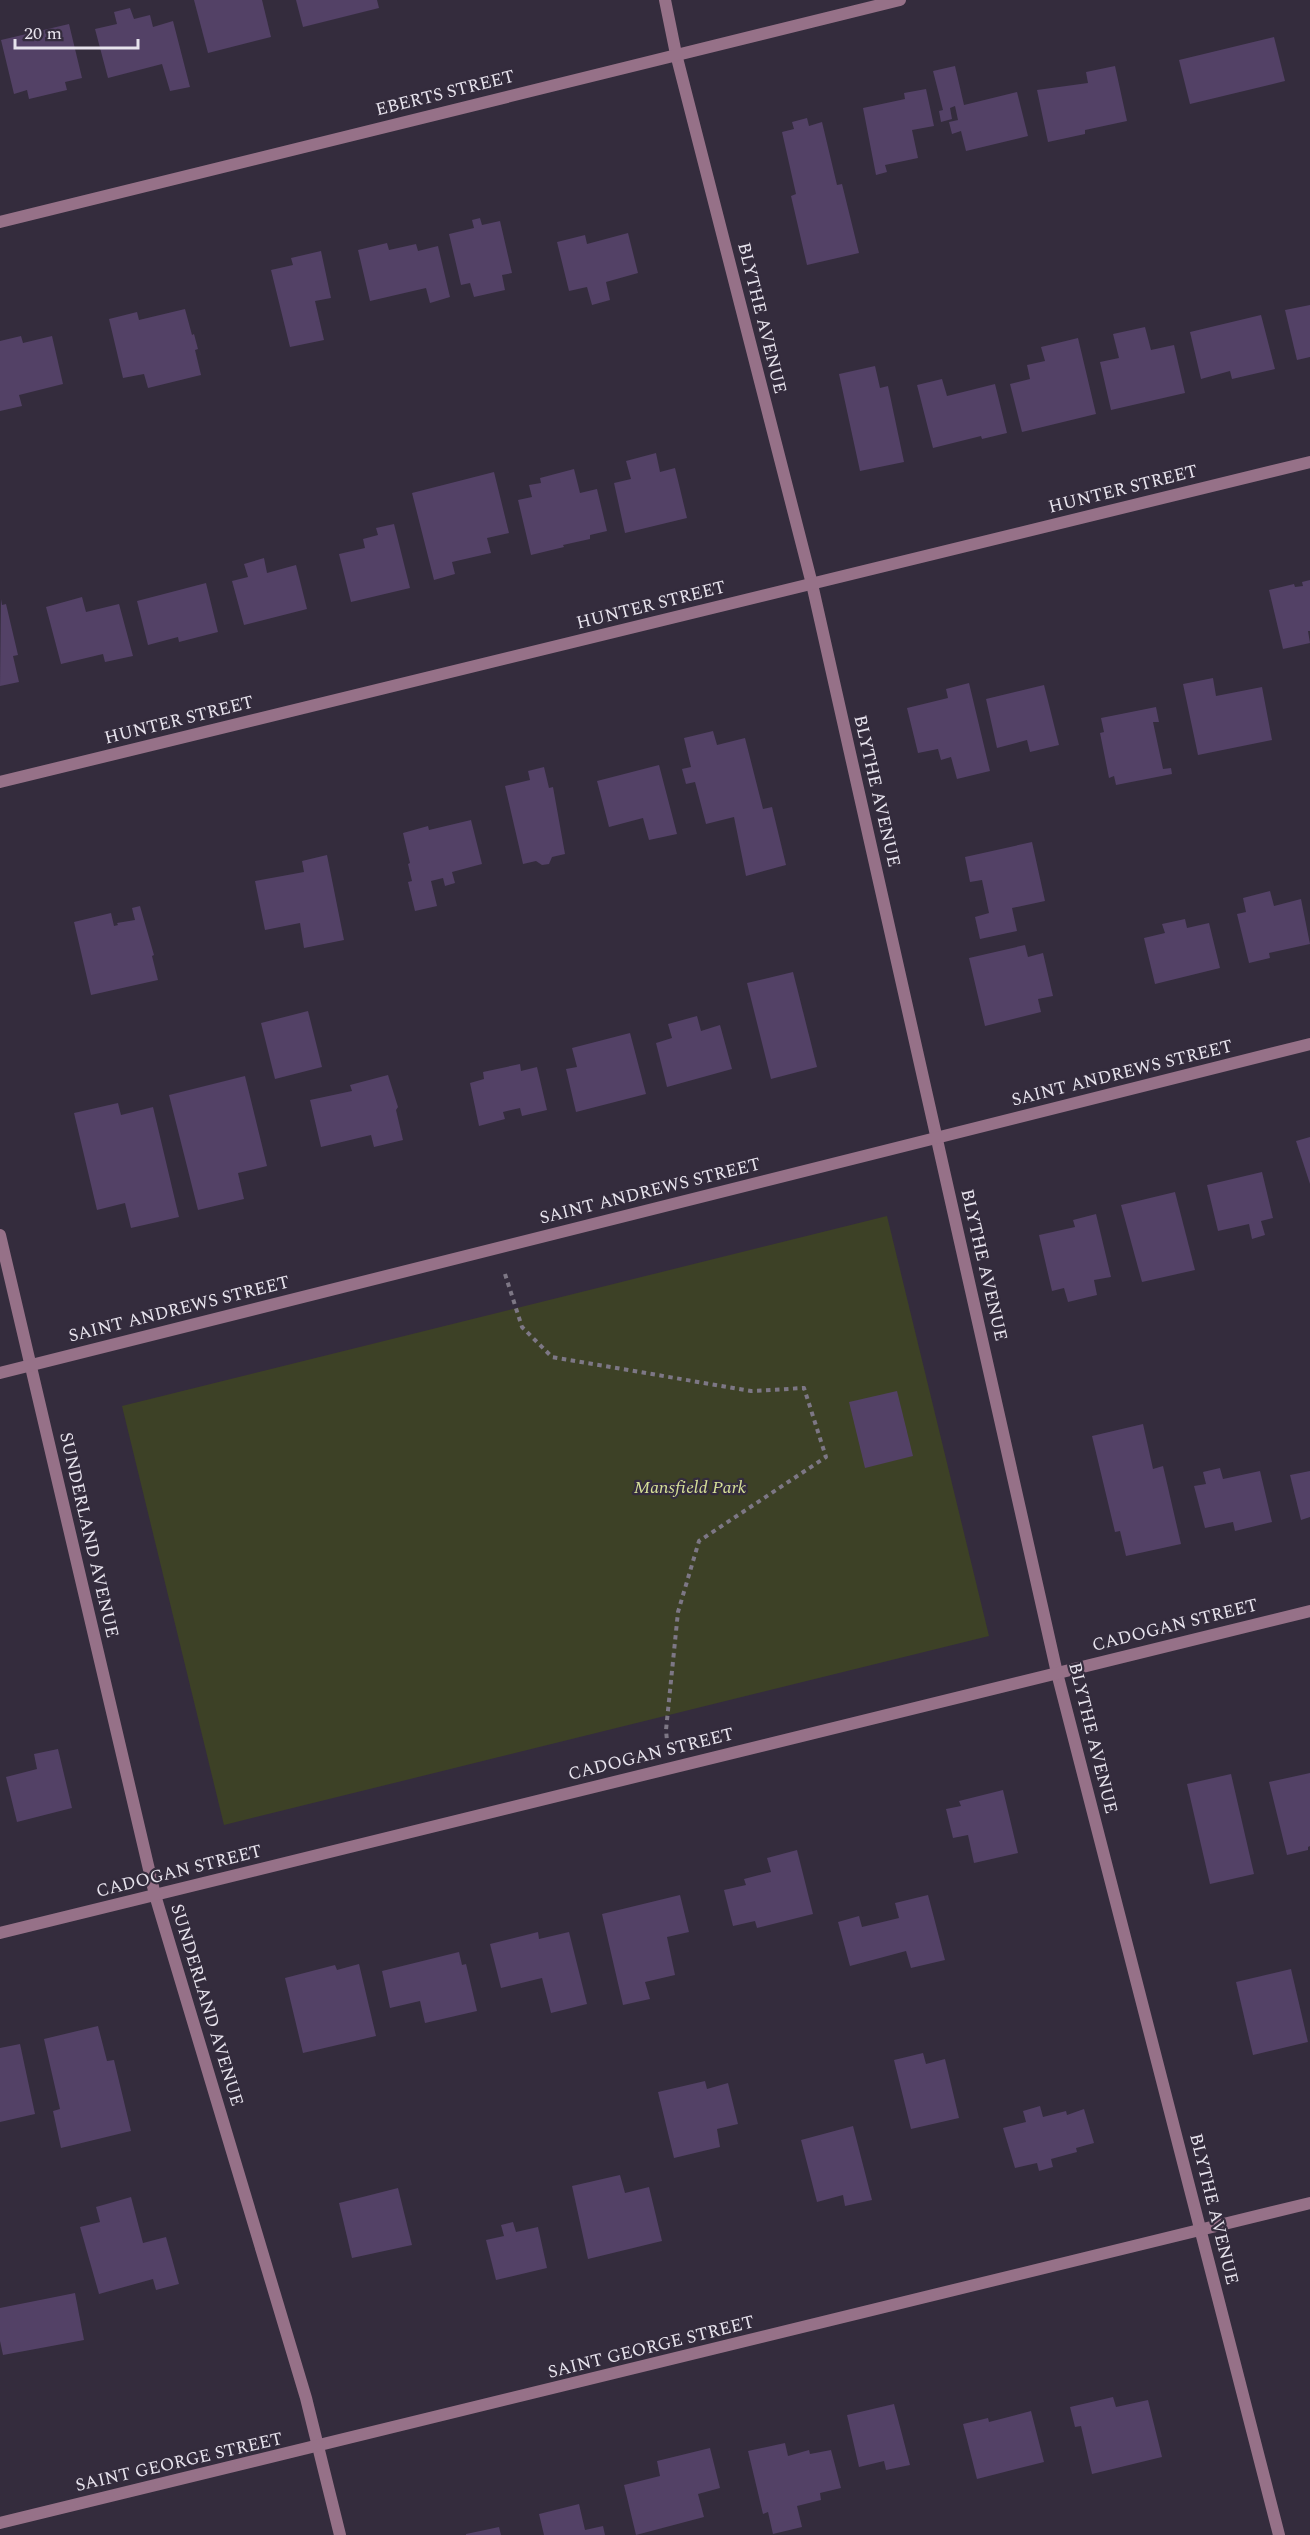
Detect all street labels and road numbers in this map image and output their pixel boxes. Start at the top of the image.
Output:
street label: EBERTS STREET [373,63,517,123]
street label: BLYTHE AVENUE [730,239,794,397]
street label: HUNTER STREET [1046,457,1200,521]
street label: HUNTER STREET [574,573,728,637]
street label: HUNTER STREET [102,688,256,752]
street label: BLYTHE AVENUE [846,712,908,870]
street label: SAINT ANDREWS STREET [1009,1032,1235,1114]
street label: SAINT ANDREWS STREET [537,1150,763,1232]
street label: BLYTHE AVENUE [953,1186,1015,1344]
street label: SAINT ANDREWS STREET [66,1268,292,1350]
street label: SUNDERLAND AVENUE [52,1429,126,1641]
street label: CADOGAN STREET [1089,1591,1261,1659]
street label: BLYTHE AVENUE [1061,1659,1125,1817]
street label: CADOGAN STREET [565,1720,737,1788]
street label: CADOGAN STREET [93,1837,265,1905]
street label: SUNDERLAND AVENUE [163,1900,251,2110]
street label: BLYTHE AVENUE [1182,2130,1246,2288]
street label: SAINT GEORGE STREET [545,2308,757,2386]
street label: SAINT GEORGE STREET [73,2425,285,2499]

